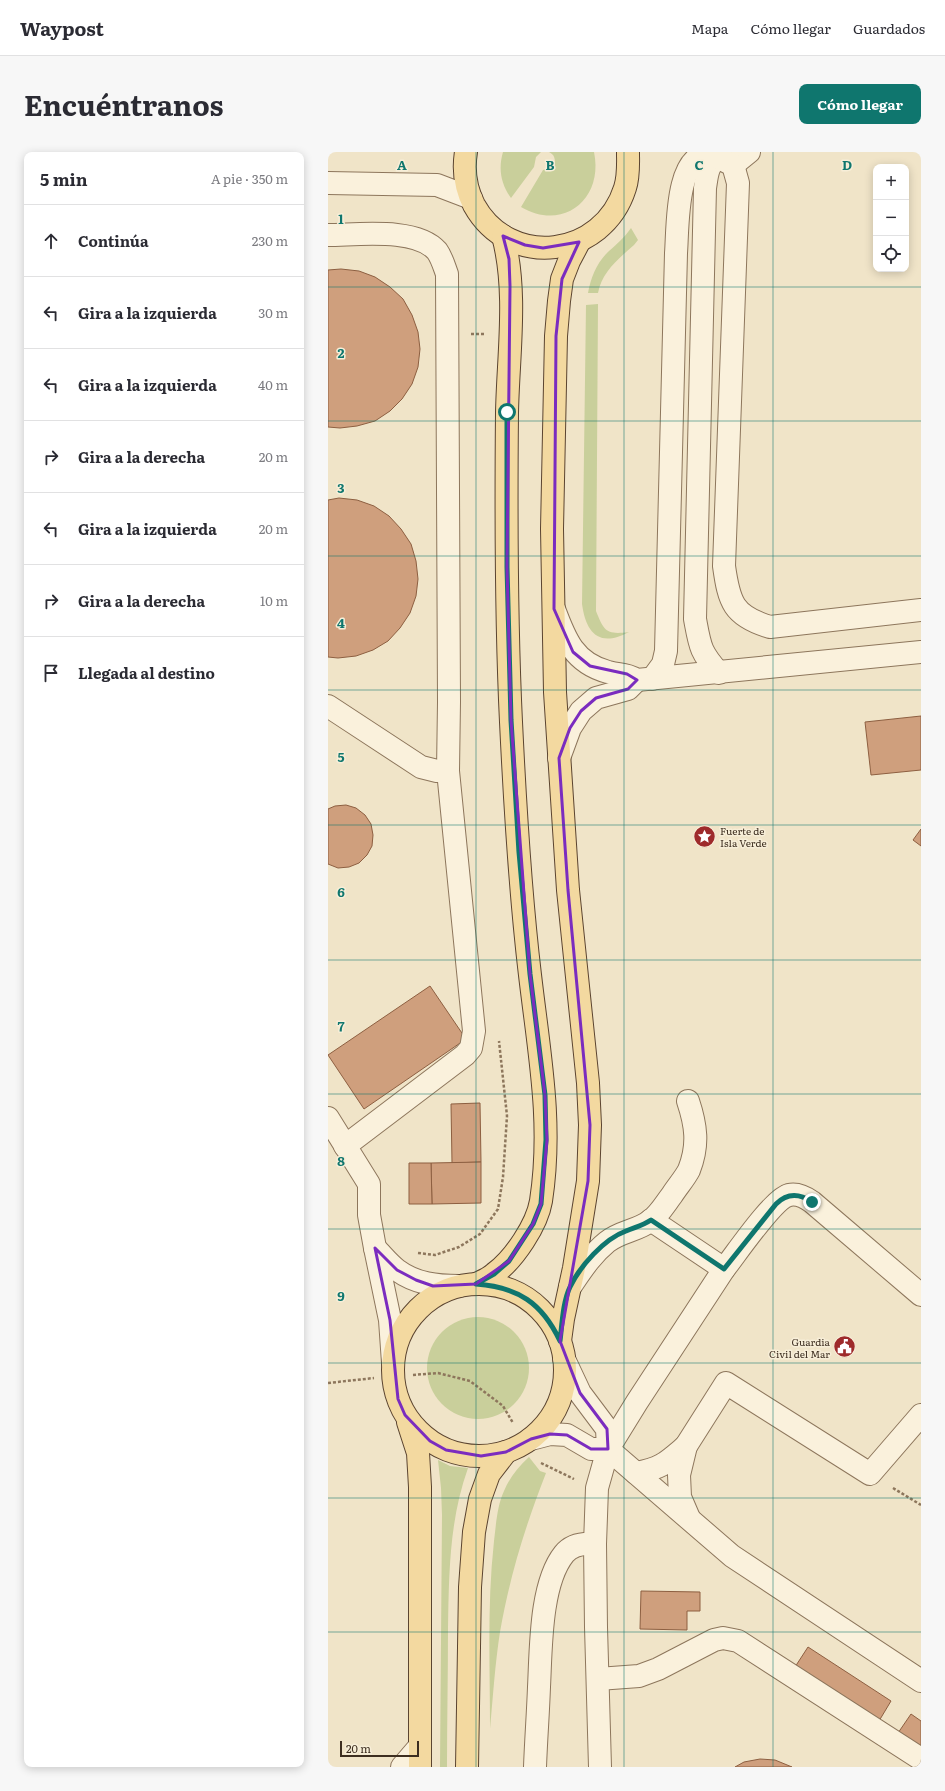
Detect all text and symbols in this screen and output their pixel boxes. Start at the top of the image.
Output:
text: Waypost [20,14,104,42]
text: Mapa [691,18,728,38]
text: Cómo llegar [750,18,831,38]
text: Guardados [853,18,925,38]
text: Encuéntranos [24,83,223,125]
button: Cómo llegar [799,84,921,124]
text: A [397,155,407,174]
text: B [546,155,555,174]
text: C [694,155,704,174]
text: D [842,155,852,174]
map controls [873,164,909,272]
button: + [873,164,909,200]
text: 5 min [40,166,88,191]
text: A pie · 350 m [211,169,288,188]
button: − [873,200,909,236]
text: 1 [338,209,344,228]
text: Continúa [78,229,149,252]
icon: ahead [40,230,62,252]
text: 230 m [252,231,288,250]
button: locate [873,236,909,272]
text: Gira a la izquierda [78,301,217,324]
icon: left [40,302,62,324]
text: 30 m [258,303,288,322]
text: 2 [338,343,345,362]
text: Gira a la izquierda [78,373,217,396]
icon: left [40,374,62,396]
text: 40 m [258,375,288,394]
route start [498,403,516,421]
text: Gira a la derecha [78,445,205,468]
icon: right [40,446,62,468]
text: 20 m [259,447,288,466]
text: 3 [337,478,345,497]
text: Gira a la izquierda [78,517,217,540]
icon: left [40,518,62,540]
text: 20 m [259,519,288,538]
text: Gira a la derecha [78,589,205,612]
icon: right [40,590,62,612]
text: 10 m [260,591,288,610]
text: 4 [337,613,345,632]
text: Llegada al destino [78,661,215,684]
icon: arrive [40,662,62,684]
text: 5 [337,747,345,766]
place icon: Fuerte de Isla Verde [692,823,718,849]
place label: Fuerte de Isla Verde [720,823,767,850]
text: 6 [337,882,345,901]
text: 7 [337,1016,345,1035]
text: 8 [337,1151,345,1170]
route end [803,1193,821,1211]
text: 9 [337,1286,345,1305]
place label: Guardia Civil del Mar [769,1334,831,1361]
public building icon: Guardia Civil del Mar [832,1334,858,1360]
scale bar [340,1739,419,1758]
text: 20 m [346,1740,371,1756]

